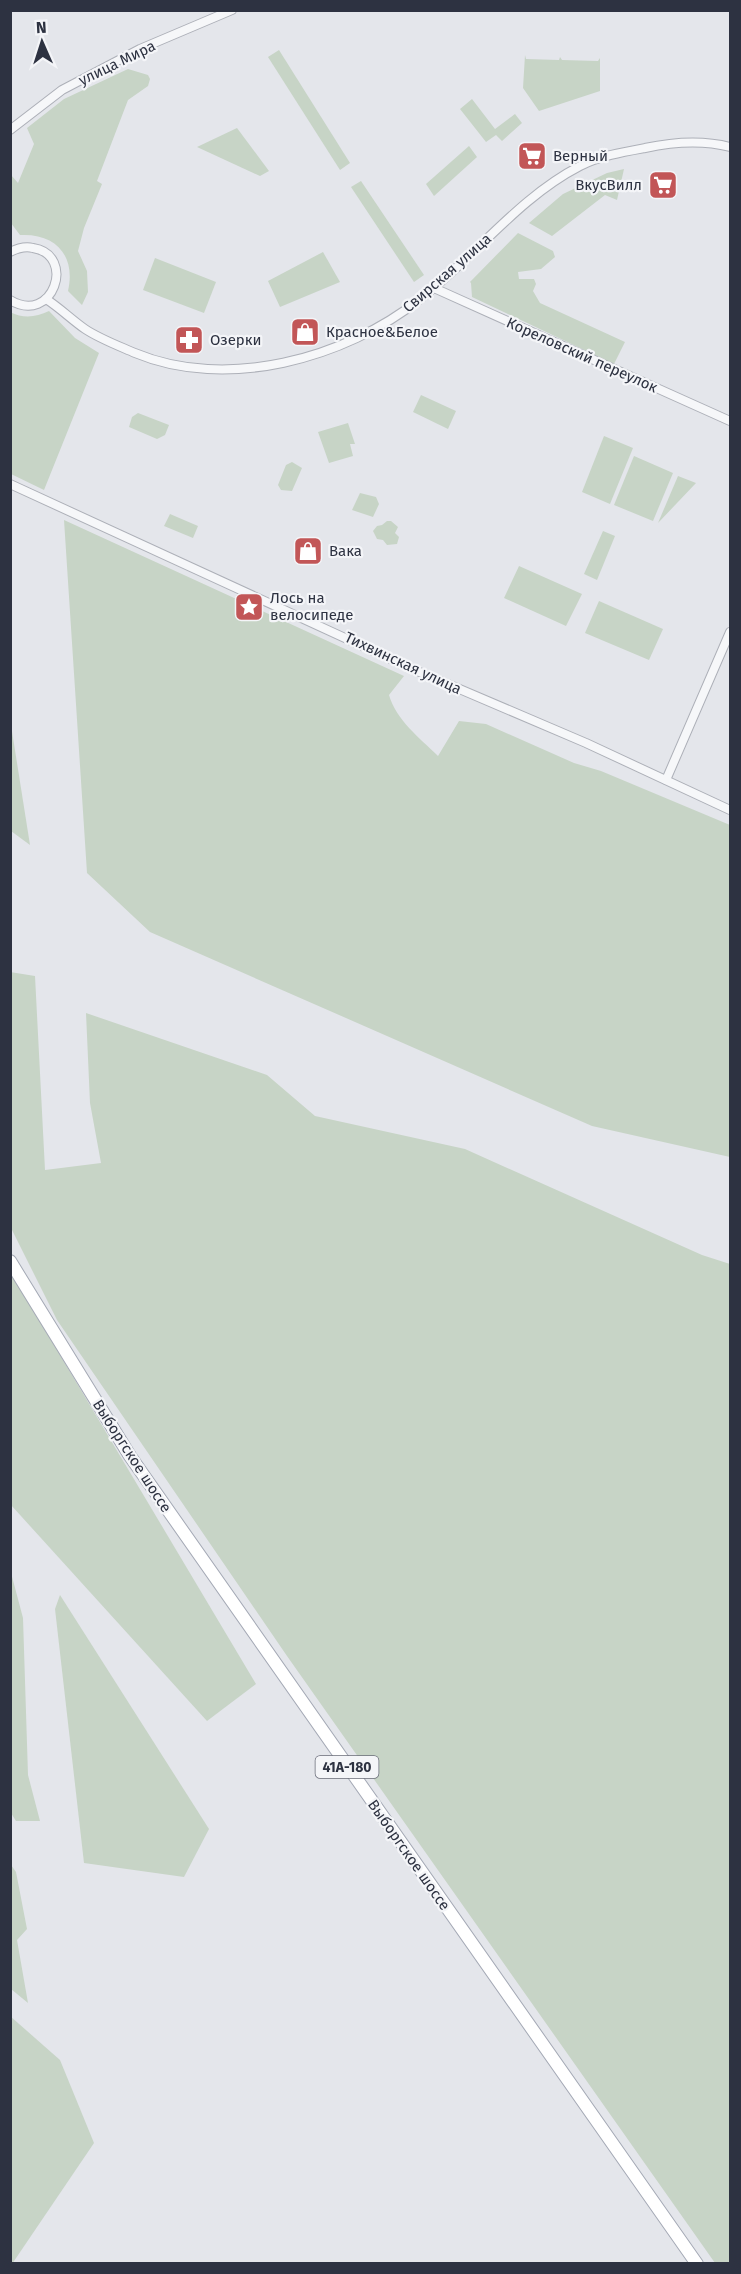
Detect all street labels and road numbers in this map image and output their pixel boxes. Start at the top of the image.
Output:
street label: улица Мира [76,37,158,89]
street label: Свирская улица [399,230,495,316]
street label: Кореловский переулок [504,314,661,397]
street label: Тихвинская улица [342,628,464,698]
street label: Выборгское шоссе [89,1396,175,1516]
road number: 41А-180 [316,1756,378,1778]
street label: Выборгское шоссе [364,1796,454,1914]

